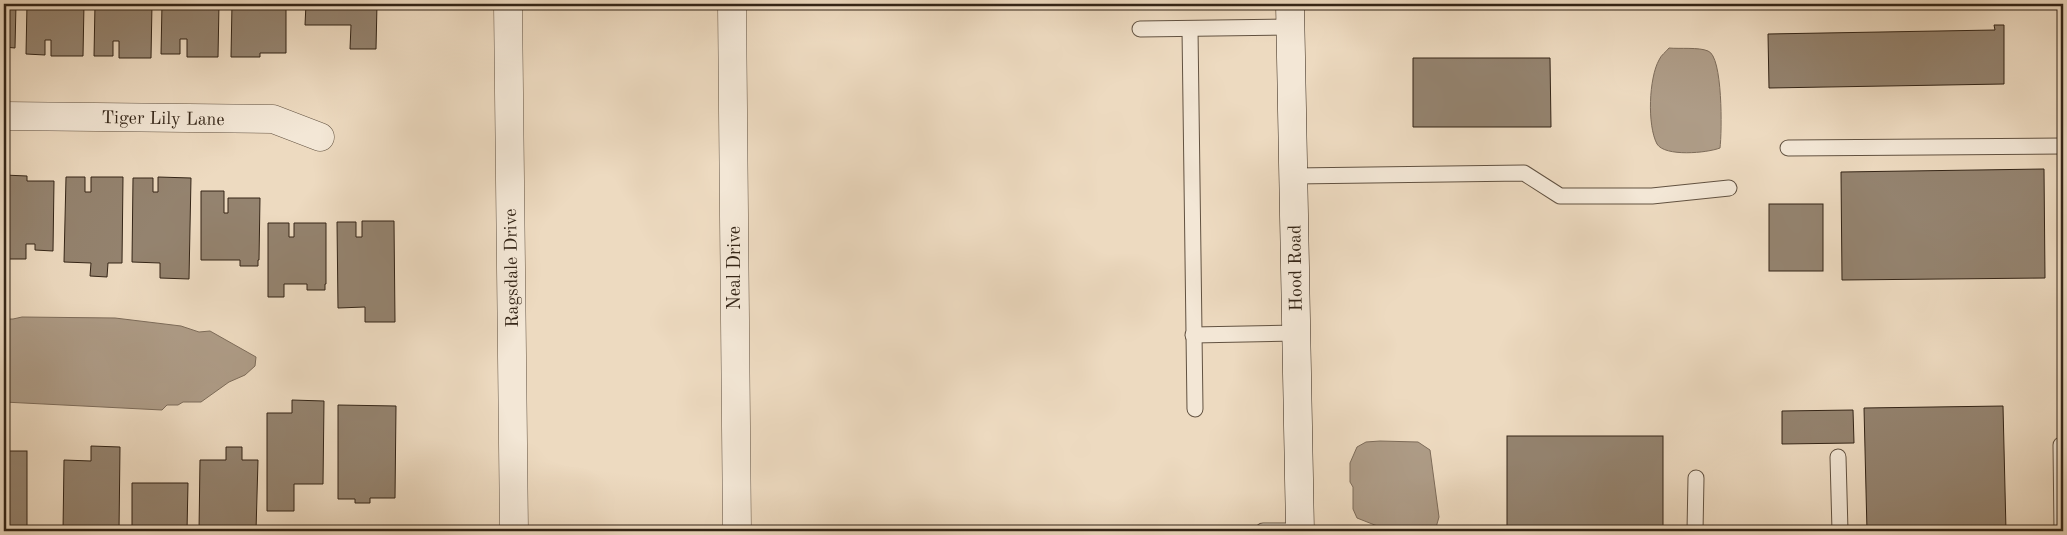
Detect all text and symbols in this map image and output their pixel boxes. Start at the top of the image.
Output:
street label: Tiger Lily Lane [101,109,225,129]
street label: Ragsdale Drive [502,208,522,328]
street label: Hood Road [1286,225,1306,311]
street label: Neal Drive [726,226,744,310]

